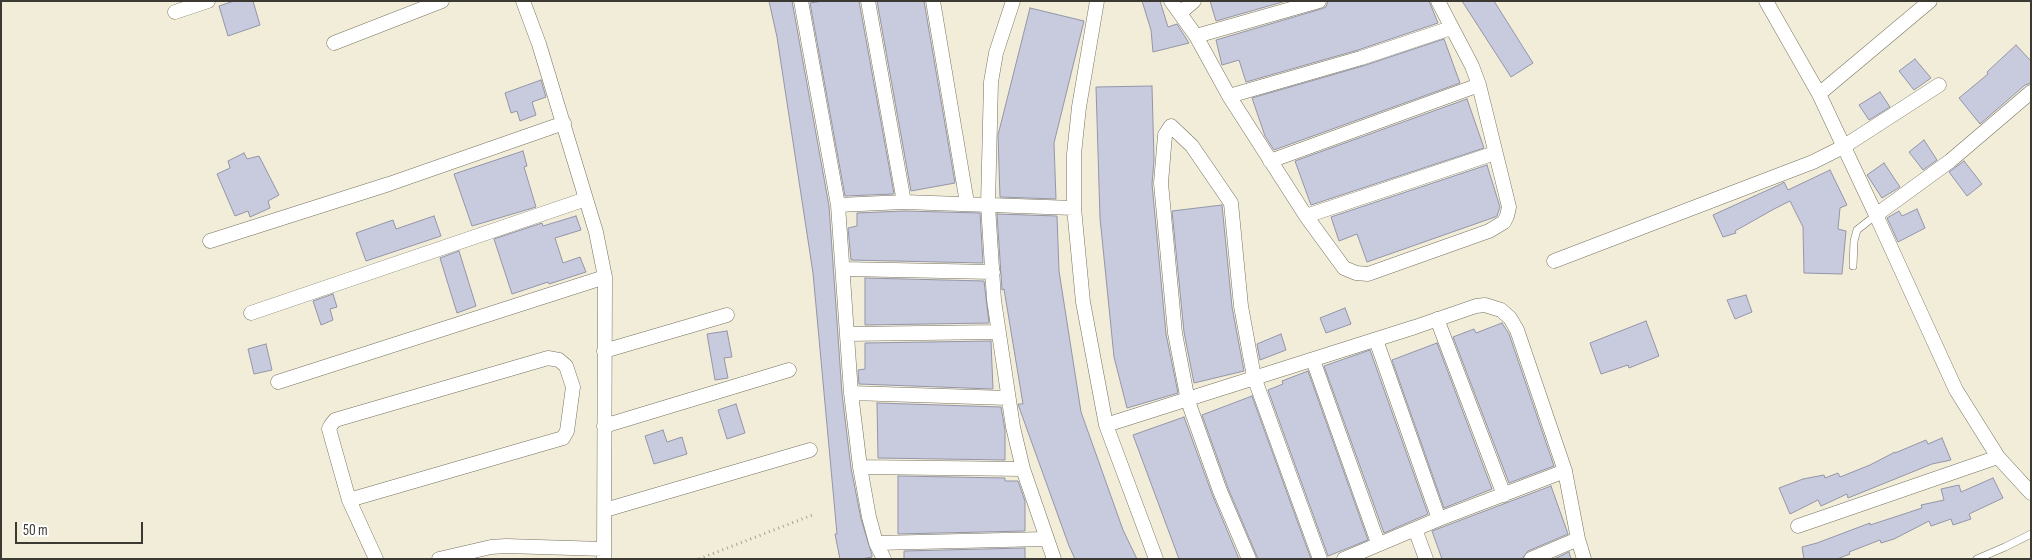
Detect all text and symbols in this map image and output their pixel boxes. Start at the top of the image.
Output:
scale bar [18,512,145,544]
text: 50 m [23,521,48,540]

